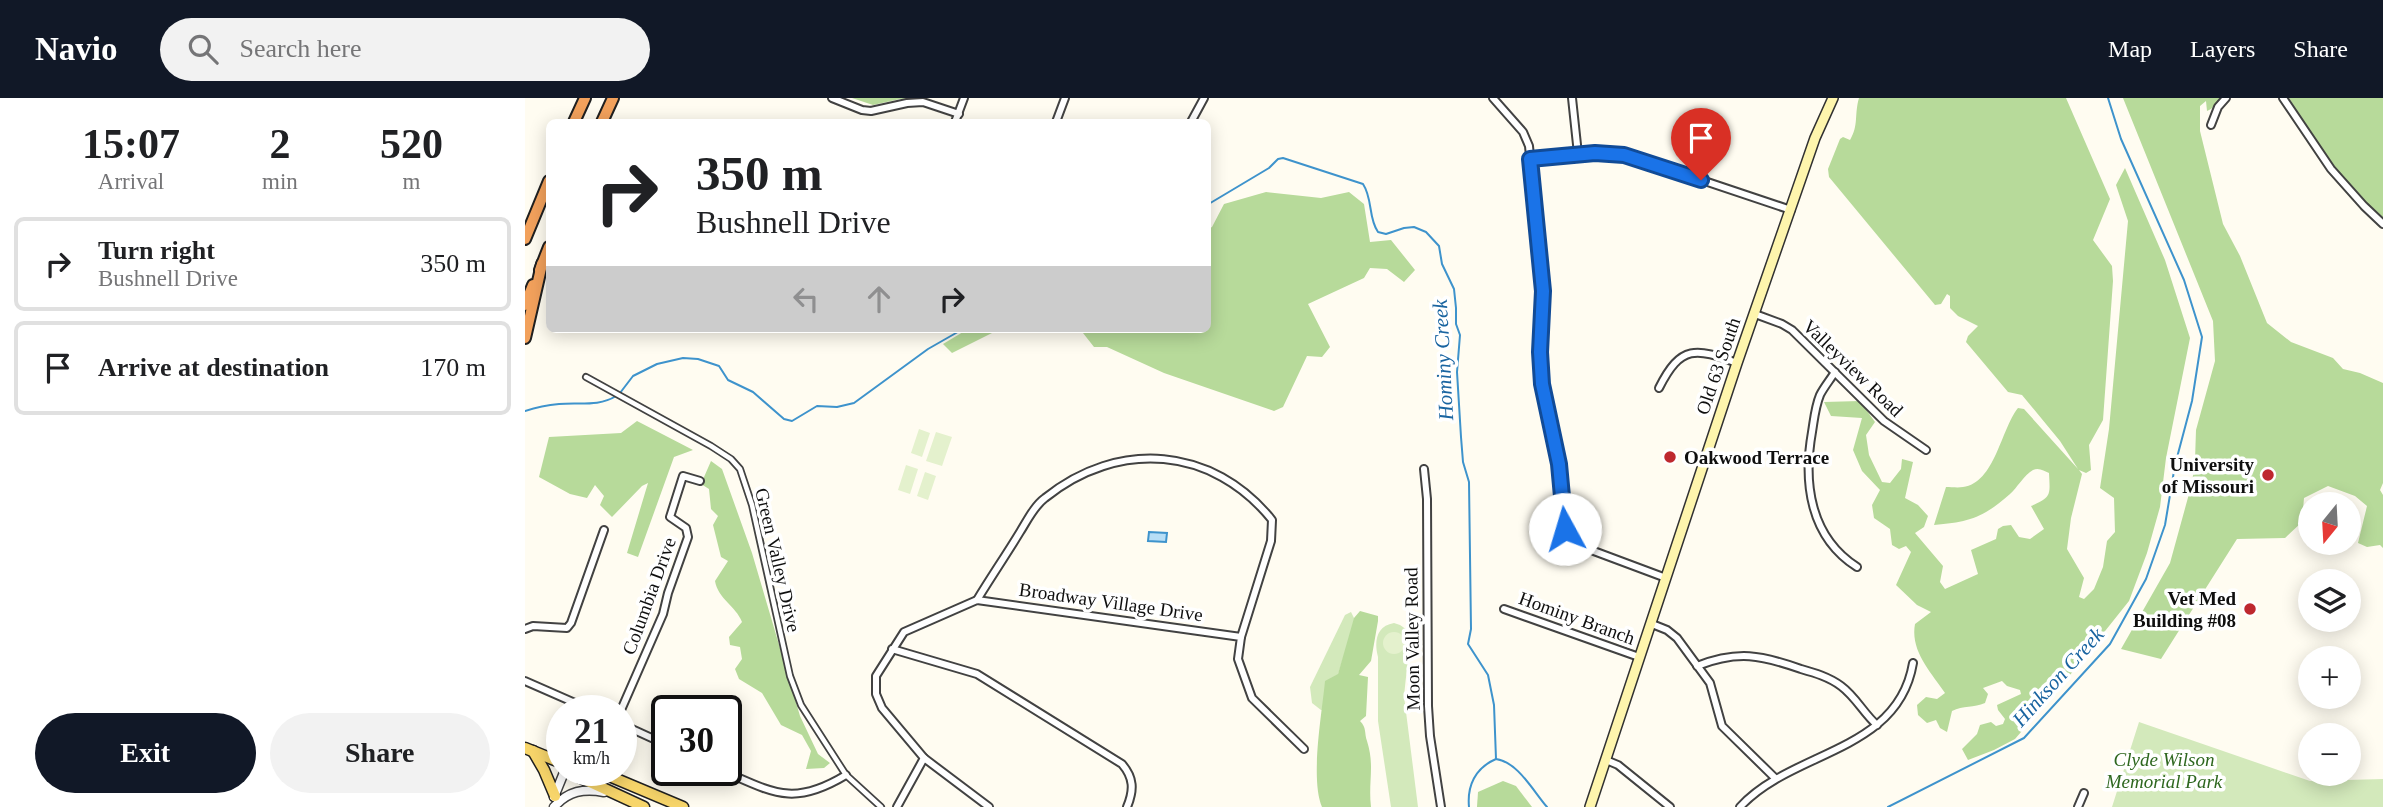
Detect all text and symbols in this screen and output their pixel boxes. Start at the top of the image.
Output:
search box [160,18,650,81]
icon: search [184,30,222,68]
text: Navio [35,31,118,67]
text: Search here [240,34,361,63]
text: Map [2108,36,2152,62]
text: Layers [2190,36,2255,62]
text: Share [2293,36,2348,62]
pin [1671,108,1731,180]
icon: arrive [1682,119,1720,157]
text: 15:07 [82,121,180,167]
text: 2 [269,121,290,167]
text: 520 [380,121,443,167]
text: 350 m [696,146,823,201]
icon: right [581,147,672,238]
text: Arrival [98,169,164,194]
text: min [262,169,298,194]
text: m [402,169,420,194]
text: Bushnell Drive [696,204,891,240]
text: Turn right [98,236,215,265]
icon: right [39,245,77,283]
text: 350 m [420,249,486,278]
text: Bushnell Drive [98,266,238,291]
icon: left [787,280,825,318]
icon: ahead [860,280,898,318]
icon: right [933,280,971,318]
water label: Hominy Creek [1428,298,1458,422]
street label: Old 63 South [1692,314,1745,417]
street label: Valleyview Road [1799,315,1908,421]
icon: arrive [39,349,77,387]
text: Arrive at destination [98,353,329,382]
text: 170 m [420,353,486,382]
place label: Oakwood Terrace [1684,447,1829,468]
marker: Oakwood Terrace [1662,449,1678,465]
place label: University of Missouri [2162,454,2254,497]
marker: University of Missouri [2260,467,2276,483]
street label: Green Valley Drive [751,486,805,634]
position arrow [1528,492,1602,566]
north arrow [2298,492,2361,555]
map controls [2298,492,2361,786]
street label: Columbia Drive [618,535,680,657]
street label: Moon Valley Road [1400,567,1424,711]
button: layers [2298,569,2361,632]
street label: Broadway Village Drive [1018,579,1204,625]
street label: Hominy Branch [1516,587,1638,649]
place label: Vet Med Building #08 [2133,588,2236,631]
marker: Vet Med Building #08 [2242,601,2258,617]
water label: Hinkson Creek [2007,622,2109,732]
button: + [2298,646,2361,709]
speed limit sign: 30 [651,695,742,786]
text: 21 [574,712,609,751]
button: Exit [35,713,256,793]
button: Share [270,713,490,793]
button: − [2298,723,2361,786]
text: km/h [573,748,610,768]
park label: Clyde Wilson Memorial Park [2105,749,2223,792]

